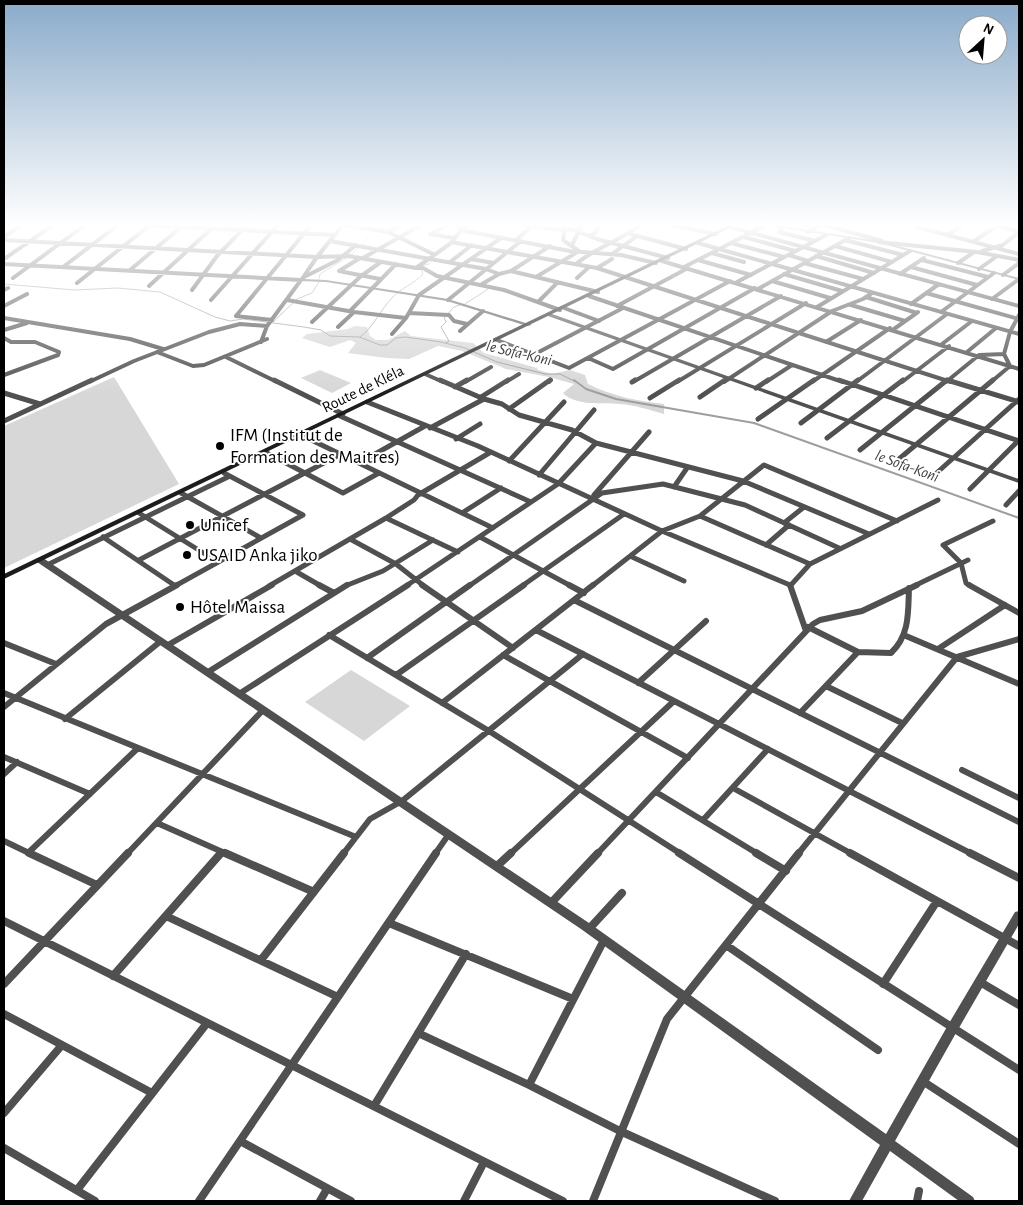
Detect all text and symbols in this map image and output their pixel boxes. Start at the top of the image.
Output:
north arrow [958,15,1008,65]
text: N [981,21,996,38]
water label: le Sofa-Koni [485,338,554,368]
street label: Route de Kléla [320,362,406,416]
place label: IFM (Institut de Formation des Maitres) [230,426,400,467]
marker: IFM (Institut de Formation des Maitres) [214,440,226,452]
water label: le Sofa-Koni [873,447,942,485]
place label: Unicef [200,516,249,535]
marker: Unicef [184,519,196,531]
place label: USAID Anka jiko [197,546,317,565]
marker: USAID Anka jiko [181,549,193,561]
place label: Hôtel Maissa [190,598,286,617]
marker: Hôtel Maissa [174,601,186,613]

